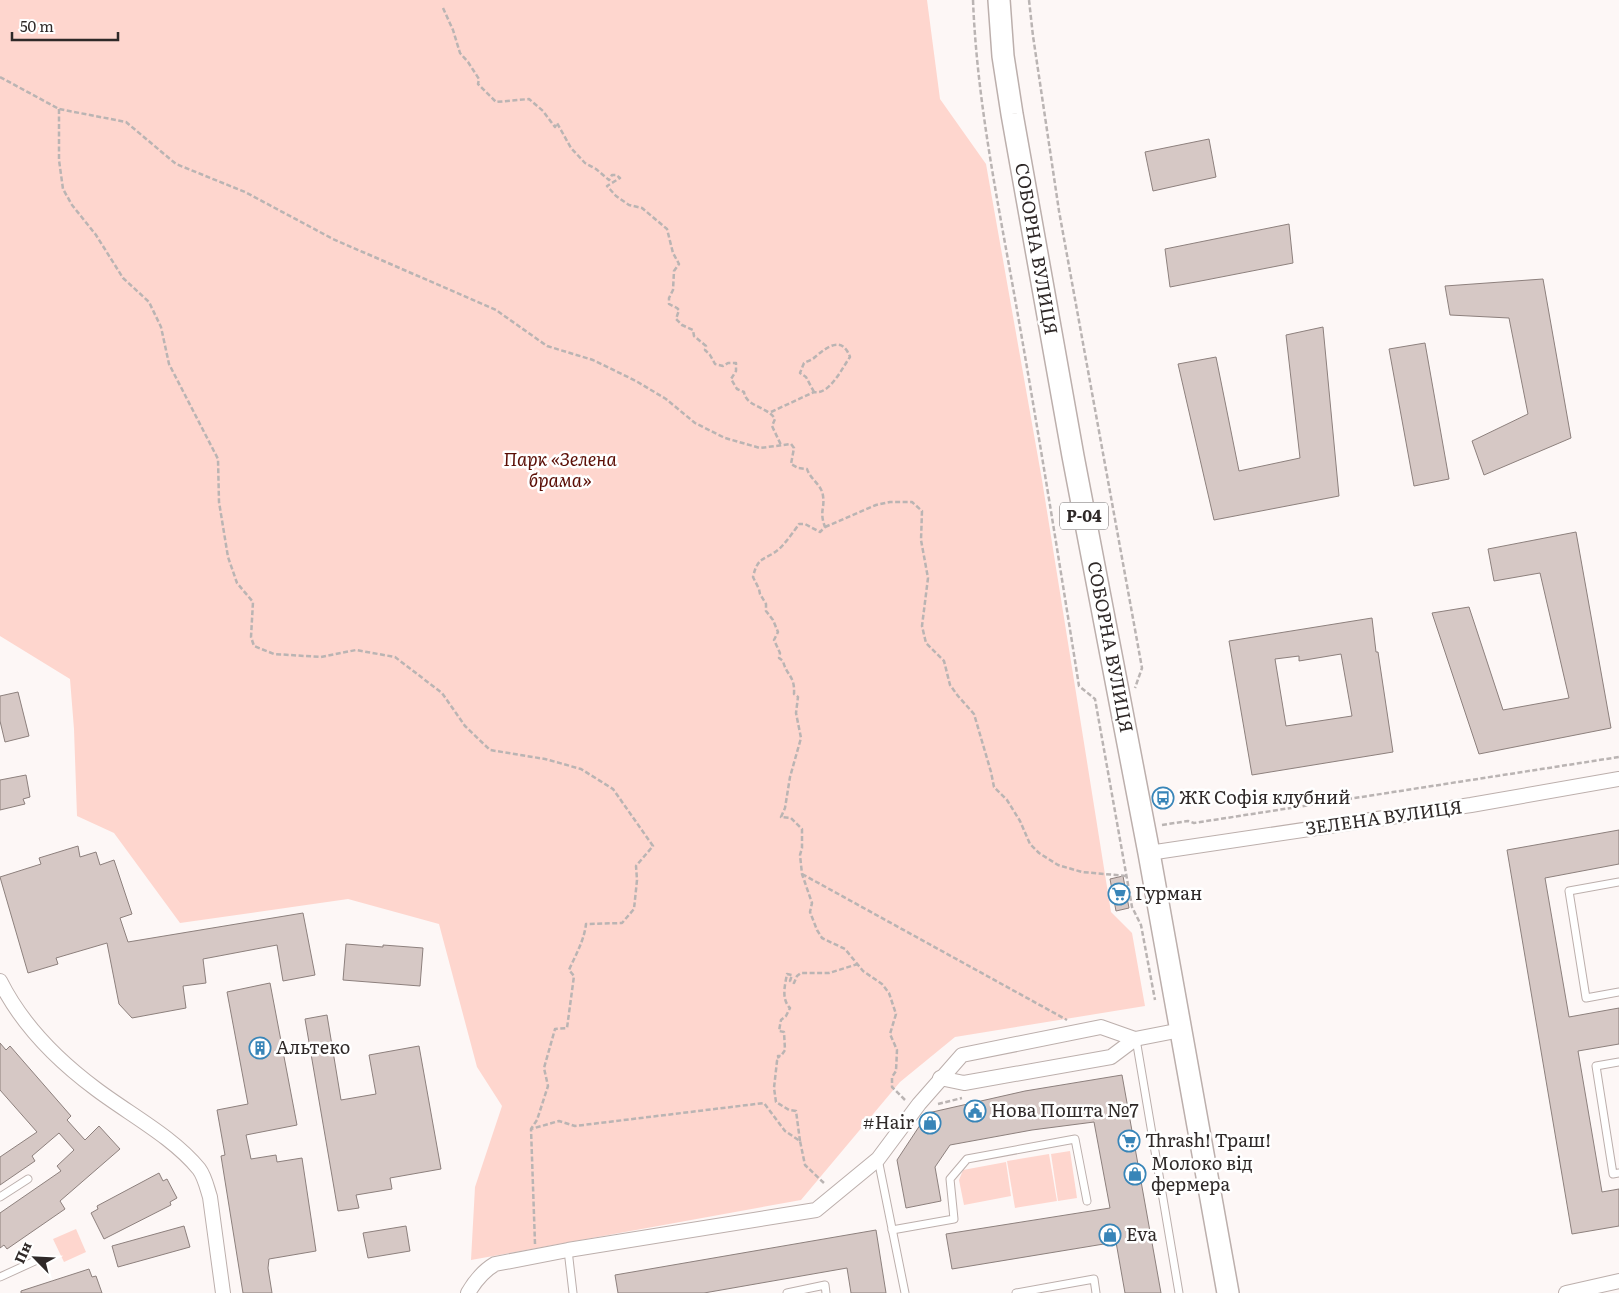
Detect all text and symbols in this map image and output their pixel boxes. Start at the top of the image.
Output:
scale bar [12,10,119,42]
text: 50 m [20,14,54,37]
street label: СОБОРНА ВУЛИЦЯ [1009,161,1066,337]
park label: Парк «Зелена брама» [503,445,617,493]
road number: Р-04 [1060,502,1108,530]
street label: СОБОРНА ВУЛИЦЯ [1082,559,1141,735]
place label: ЖК Софія клубний [1179,783,1351,810]
bus stop icon: ЖК Софія клубний [1151,786,1175,810]
street label: ЗЕЛЕНА ВУЛИЦЯ [1304,792,1464,841]
place label: Гурман [1135,879,1202,906]
supermarket icon: Гурман [1107,882,1131,906]
place label: Альтеко [276,1033,350,1060]
building icon: Альтеко [248,1036,272,1060]
place label: Нова Пошта №7 [991,1096,1139,1123]
public building icon: Нова Пошта №7 [963,1099,987,1123]
place label: #Hair [863,1108,914,1135]
shop icon: #Hair [918,1111,942,1135]
place label: Thrash! Траш! [1145,1126,1271,1153]
supermarket icon: Thrash! Траш! [1117,1129,1141,1153]
place label: Молоко від фермера [1151,1149,1253,1197]
shop icon: Молоко від фермера [1123,1162,1147,1186]
place label: Eva [1126,1220,1157,1247]
shop icon: Eva [1098,1223,1122,1247]
north arrow [10,1233,60,1283]
text: Пн [9,1238,36,1266]

